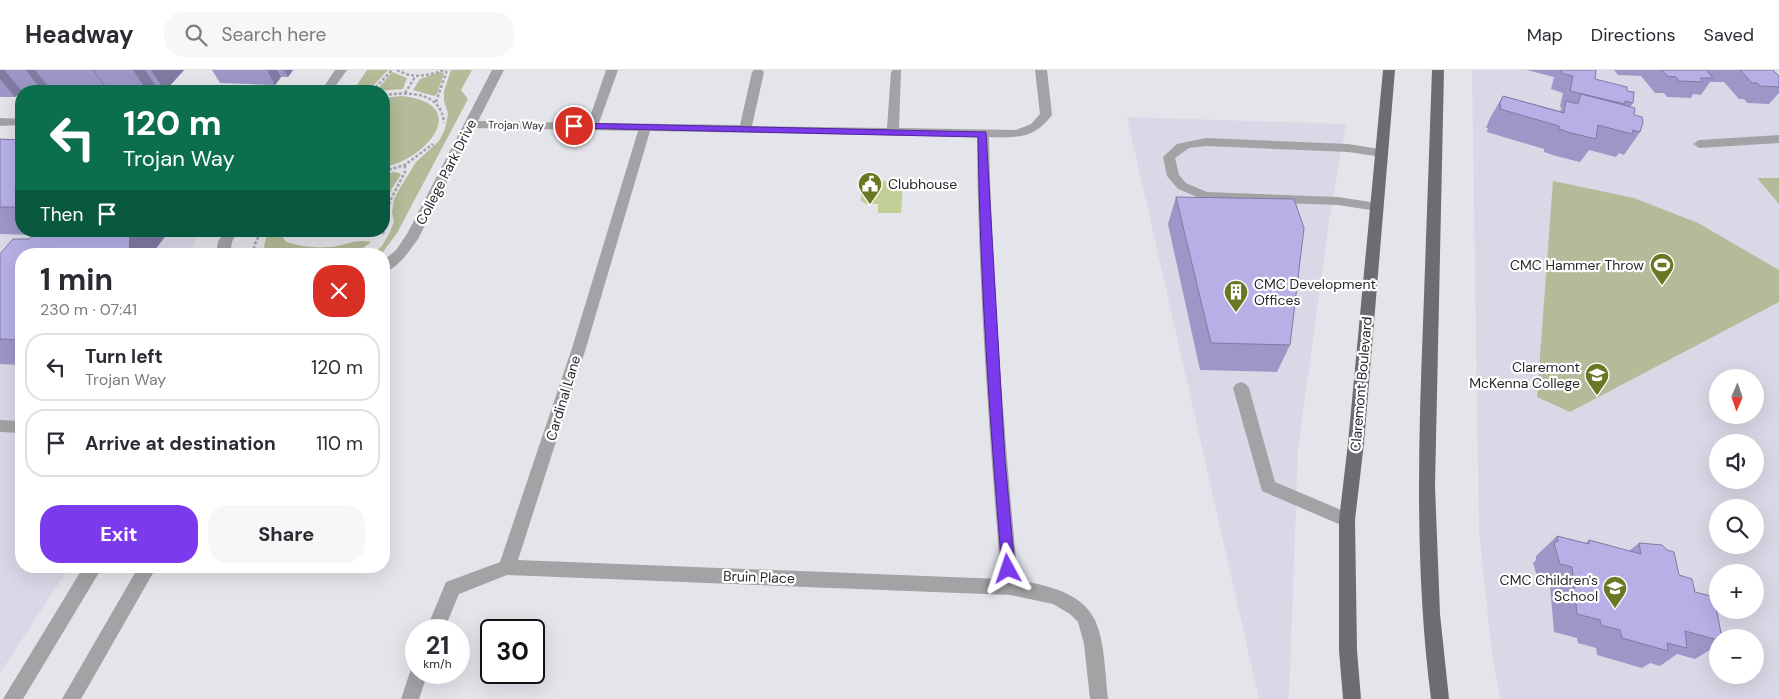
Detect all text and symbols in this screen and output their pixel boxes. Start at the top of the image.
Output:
search box [164,12,514,57]
text: Headway [25,19,134,50]
icon: search [182,21,210,49]
text: Search here [222,22,326,47]
text: Map [1527,23,1563,47]
text: Directions [1591,23,1676,47]
text: Saved [1704,23,1754,47]
text: 120 m [123,100,222,146]
icon: left [40,105,105,170]
pin [553,105,595,147]
icon: arrive [560,112,588,140]
street label: College Park Drive [412,116,480,228]
street label: Trojan Way [488,118,544,132]
text: Trojan Way [123,144,235,173]
public building icon: Clubhouse [857,171,883,205]
place label: Clubhouse [888,175,957,193]
icon: arrive [93,200,121,228]
text: Then [40,202,83,227]
sports icon: CMC Hammer Throw [1649,252,1675,286]
place label: CMC Hammer Throw [1510,256,1644,274]
text: 1 min [40,260,113,299]
button: close [313,265,365,317]
place label: CMC Development Offices [1254,275,1376,309]
building icon: CMC Development Offices [1223,279,1249,313]
text: 230 m · 07:41 [40,299,137,320]
street label: Claremont Boulevard [1346,316,1376,452]
text: Turn left [85,344,163,369]
icon: left [42,353,70,381]
street label: Cardinal Lane [542,353,585,443]
text: 120 m [311,355,363,380]
place label: Claremont McKenna College [1469,358,1580,392]
school or university icon: Claremont McKenna College [1584,362,1610,396]
text: Trojan Way [85,369,166,390]
north arrow [1709,369,1764,424]
map controls [1709,369,1764,684]
icon: arrive [42,429,70,457]
text: Arrive at destination [85,431,276,456]
text: 110 m [316,431,363,456]
button: sound [1709,434,1764,489]
button: search [1709,499,1764,554]
button: Exit [40,505,198,563]
button: Share [208,505,365,563]
position arrow [981,542,1033,594]
button: + [1709,564,1764,619]
street label: Bruin Place [723,567,795,587]
place label: CMC Children's School [1500,571,1598,605]
school or university icon: CMC Children's School [1602,575,1628,609]
speed limit sign: 30 [480,619,545,684]
text: 21 [426,629,449,662]
button: − [1709,629,1764,684]
text: km/h [423,656,452,672]

